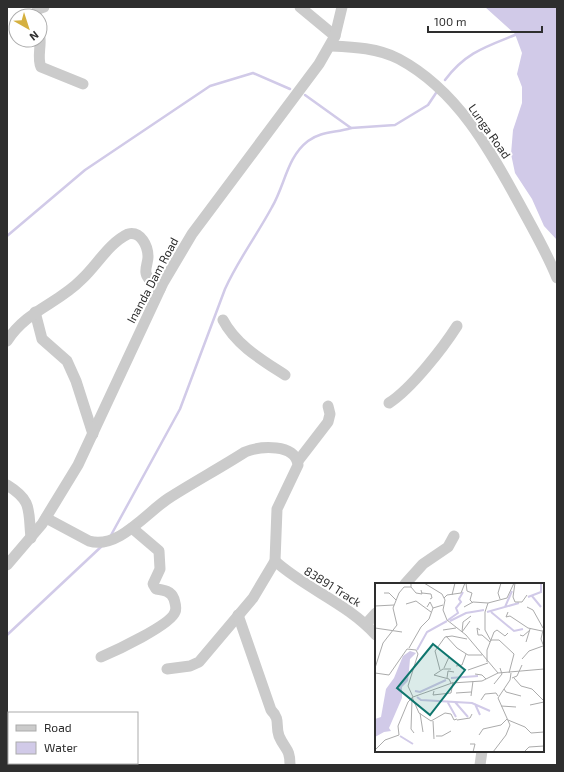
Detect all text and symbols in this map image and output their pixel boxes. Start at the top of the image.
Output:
north arrow [8,8,48,48]
scale bar [428,8,542,34]
text: 100 m [434,14,466,28]
text: N [27,29,42,44]
street label: Lunga Road [466,101,514,161]
street label: Inanda Dam Road [123,235,181,325]
street label: 83891 Track [302,563,364,609]
inset map [375,583,544,752]
legend [8,712,138,764]
text: Road [44,720,72,734]
text: Water [44,740,78,754]

